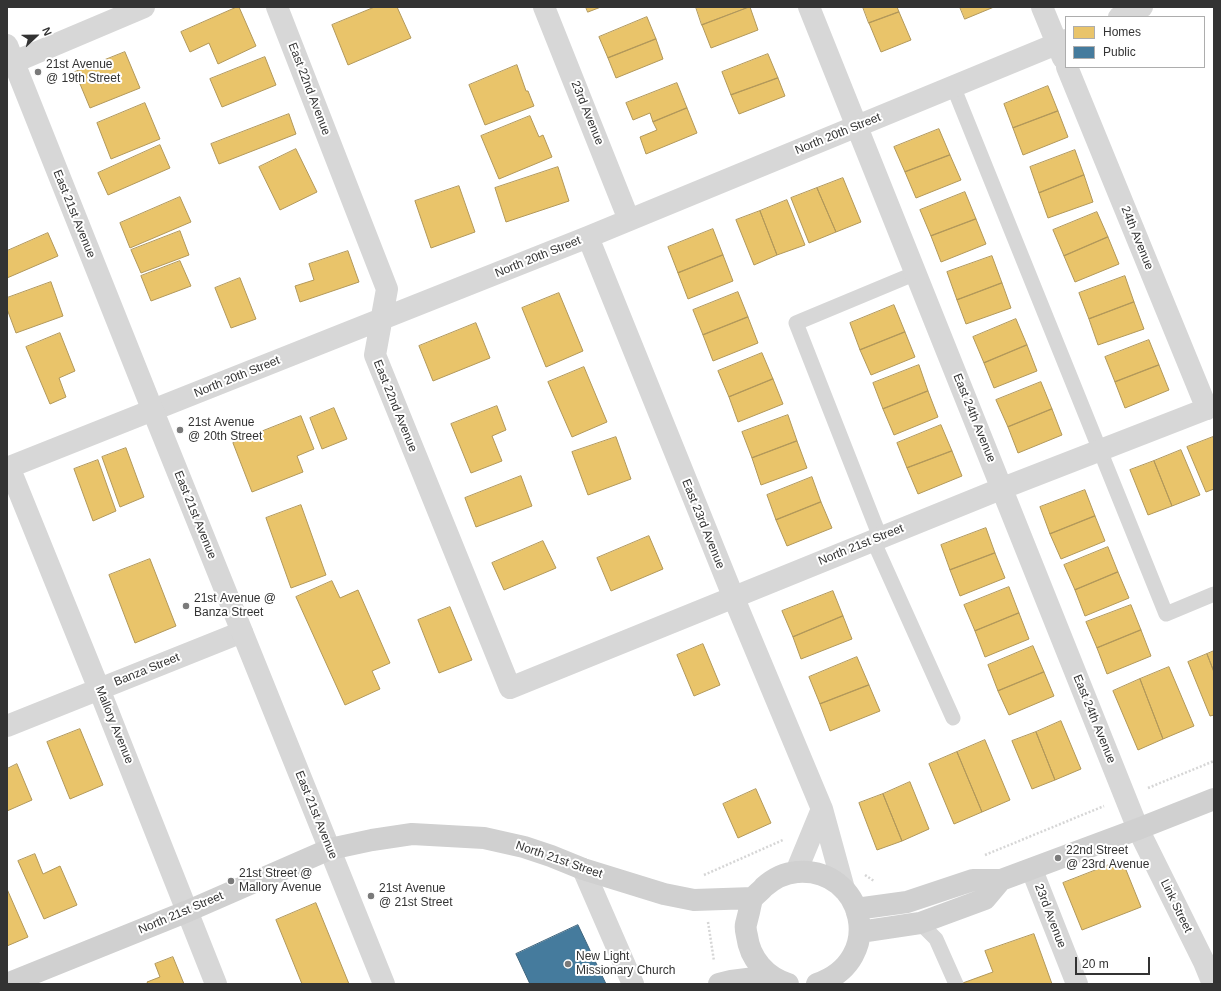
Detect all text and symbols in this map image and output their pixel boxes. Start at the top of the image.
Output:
north arrow [16,16,56,56]
legend [1065,16,1205,68]
text: Homes [1103,25,1141,39]
text: N [40,26,54,37]
street label: East 22nd Avenue [285,41,333,137]
text: Public [1103,45,1136,59]
place label: 21st Avenue @ 19th Street [46,58,120,86]
marker: 21st Avenue @ 19th Street [33,67,43,77]
street label: 23rd Avenue [568,79,606,147]
street label: North 20th Street [793,110,883,158]
street label: East 21st Avenue [50,168,98,260]
street label: 24th Avenue [1118,204,1156,272]
street label: North 20th Street [493,233,583,281]
street label: North 20th Street [192,353,282,401]
street label: East 22nd Avenue [370,358,420,454]
street label: East 24th Avenue [950,371,998,465]
place label: 21st Avenue @ 20th Street [188,416,262,444]
marker: 21st Avenue @ 20th Street [175,425,185,435]
street label: East 21st Avenue [171,469,219,561]
street label: East 23rd Avenue [678,477,728,571]
street label: North 21st Street [816,521,906,569]
place label: 21st Avenue @ Banza Street [194,592,276,620]
marker: 21st Avenue @ Banza Street [181,601,191,611]
street label: Banza Street [112,650,182,690]
street label: East 24th Avenue [1070,672,1118,766]
street label: Mallory Avenue [92,684,136,766]
street label: East 21st Avenue [292,769,340,861]
street label: North 21st Street [514,838,604,882]
place label: 22nd Street @ 23rd Avenue [1066,844,1149,872]
marker: 22nd Street @ 23rd Avenue [1053,853,1063,863]
place label: 21st Street @ Mallory Avenue [239,867,321,895]
marker: 21st Street @ Mallory Avenue [226,876,236,886]
street label: Link Street [1157,877,1195,935]
place label: 21st Avenue @ 21st Street [379,882,453,910]
street label: 23rd Avenue [1031,882,1069,950]
street label: North 21st Street [136,889,226,937]
marker: 21st Avenue @ 21st Street [366,891,376,901]
scale bar [1077,949,1152,975]
place label: New Light Missionary Church [576,950,675,978]
text: 20 m [1082,957,1109,971]
marker: New Light Missionary Church [563,959,573,969]

